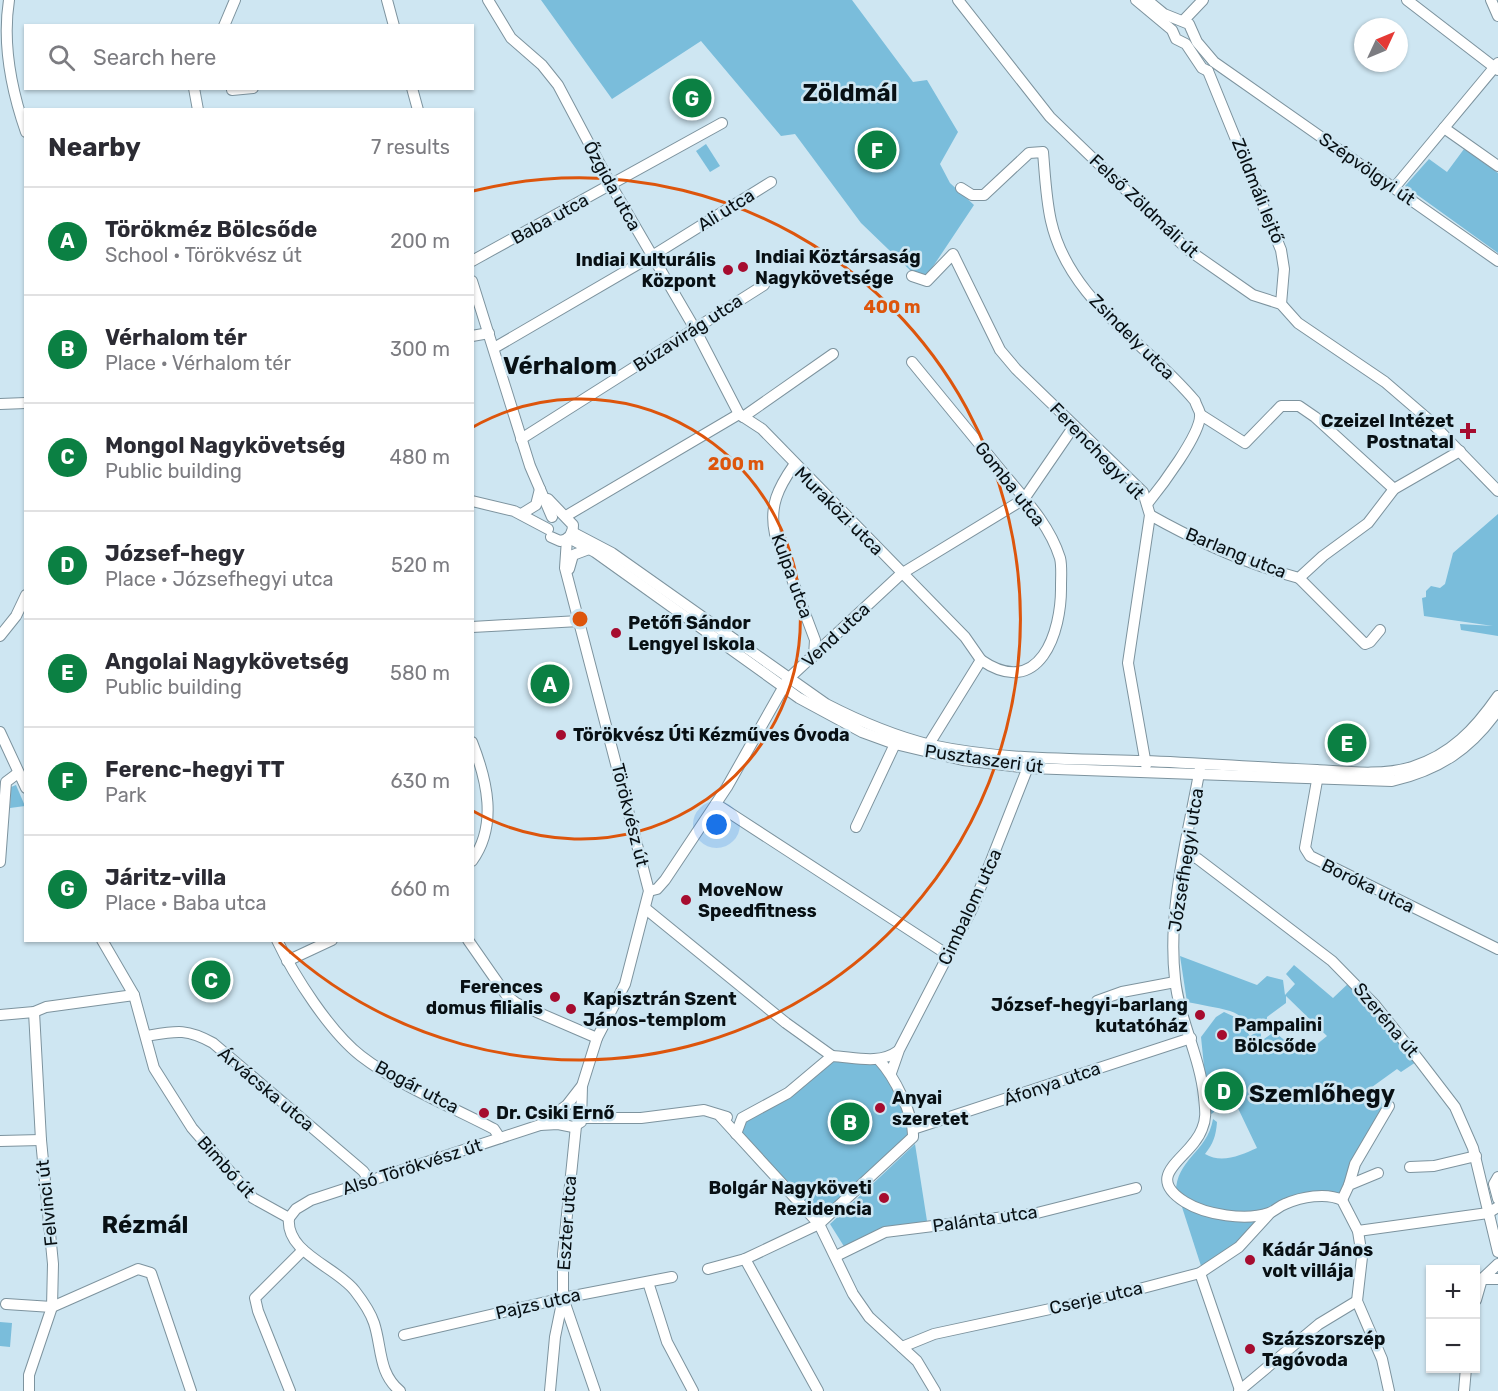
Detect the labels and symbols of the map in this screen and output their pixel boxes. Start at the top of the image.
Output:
north arrow [1354,18,1408,72]
pin: G [672,76,712,120]
district label: Zöldmál [802,79,898,107]
pin: F [858,128,896,172]
street label: Szépvölgyi út [1315,128,1419,210]
street label: Zöldmáli lejtő [1227,135,1289,247]
street label: Őzgida utca [578,137,646,235]
street label: Felső Zöldmáli út [1085,150,1203,262]
street label: Ali utca [693,184,759,236]
street label: Baba utca [508,189,592,249]
place label: Indiai Köztársaság Nagykövetsége [755,246,921,289]
place label: Indiai Kulturális Központ [575,249,716,292]
marker: Indiai Köztársaság Nagykövetsége [736,260,750,274]
marker: Indiai Kulturális Központ [721,263,735,277]
street label: Búzavirág utca [629,290,747,376]
street label: Zsindely utca [1085,290,1179,384]
text: 400 m [863,296,921,318]
district label: Vérhalom [503,352,617,380]
street label: Ferenchegyi út [1045,398,1149,504]
place label: Czeizel Intézet Postnatal [1321,410,1454,453]
marker: Czeizel Intézet Postnatal [1459,422,1477,440]
street label: Gomba utca [970,437,1050,531]
text: 200 m [708,453,764,475]
street label: Muraközi utca [790,462,888,560]
street label: Barlang utca [1182,523,1290,583]
street label: Kulpa utca [767,531,817,621]
street label: Vend utca [798,598,874,672]
centre of rings [570,609,590,629]
place label: Petőfi Sándor Lengyel Iskola [628,612,755,655]
marker: Petőfi Sándor Lengyel Iskola [609,626,623,640]
pin: A [530,662,570,706]
pin: E [1328,720,1366,766]
place label: Törökvész Úti Kézműves Óvoda [573,724,850,746]
marker: Törökvész Úti Kézműves Óvoda [554,728,568,742]
street label: Pusztaszeri út [923,740,1045,778]
street label: Törökvész út [607,761,653,869]
street label: Józsefhegyi utca [1164,787,1208,933]
your location [702,810,731,839]
street label: Cimbalom utca [933,845,1007,969]
street label: Boróka utca [1318,854,1418,918]
place label: MoveNow Speedfitness [698,879,817,922]
marker: MoveNow Speedfitness [679,893,693,907]
pin: C [192,958,230,1002]
place label: Ferences domus filialis [426,976,543,1019]
street label: Szeréna út [1349,978,1423,1062]
place label: Kapisztrán Szent János-templom [583,988,737,1031]
marker: Ferences domus filialis [548,990,562,1004]
place label: József-hegyi-barlang kutatóház [991,994,1188,1037]
marker: Kapisztrán Szent János-templom [564,1002,578,1016]
marker: József-hegyi-barlang kutatóház [1193,1008,1207,1022]
place label: Pampalini Bölcsőde [1234,1014,1322,1057]
marker: Pampalini Bölcsőde [1215,1028,1229,1042]
street label: Árvácska utca [213,1042,319,1136]
street label: Bogár utca [371,1056,463,1118]
street label: Áfonya utca [1001,1057,1103,1111]
pin: D [1204,1068,1244,1114]
district label: Szemlőhegy [1249,1080,1395,1108]
place label: Anyai szeretet [892,1087,969,1130]
pin: B [830,1100,870,1144]
marker: Anyai szeretet [873,1101,887,1115]
place label: Dr. Csiki Ernő [496,1102,615,1124]
marker: Dr. Csiki Ernő [477,1106,491,1120]
street label: Bimbó út [192,1132,260,1202]
street label: Alsó Törökvész út [339,1134,485,1200]
street label: Felvinci út [32,1159,62,1247]
street label: Eszter utca [553,1175,581,1271]
place label: Bolgár Nagyköveti Rezidencia [708,1177,872,1220]
marker: Bolgár Nagyköveti Rezidencia [877,1191,891,1205]
street label: Palánta utca [931,1201,1039,1237]
district label: Rézmál [102,1211,188,1239]
place label: Kádár János volt villája [1262,1239,1373,1282]
marker: Kádár János volt villája [1243,1253,1257,1267]
street label: Cserje utca [1047,1277,1145,1319]
street label: Pajzs utca [493,1284,583,1324]
place label: Százszorszép Tagóvoda [1262,1328,1385,1371]
marker: Százszorszép Tagóvoda [1243,1342,1257,1356]

